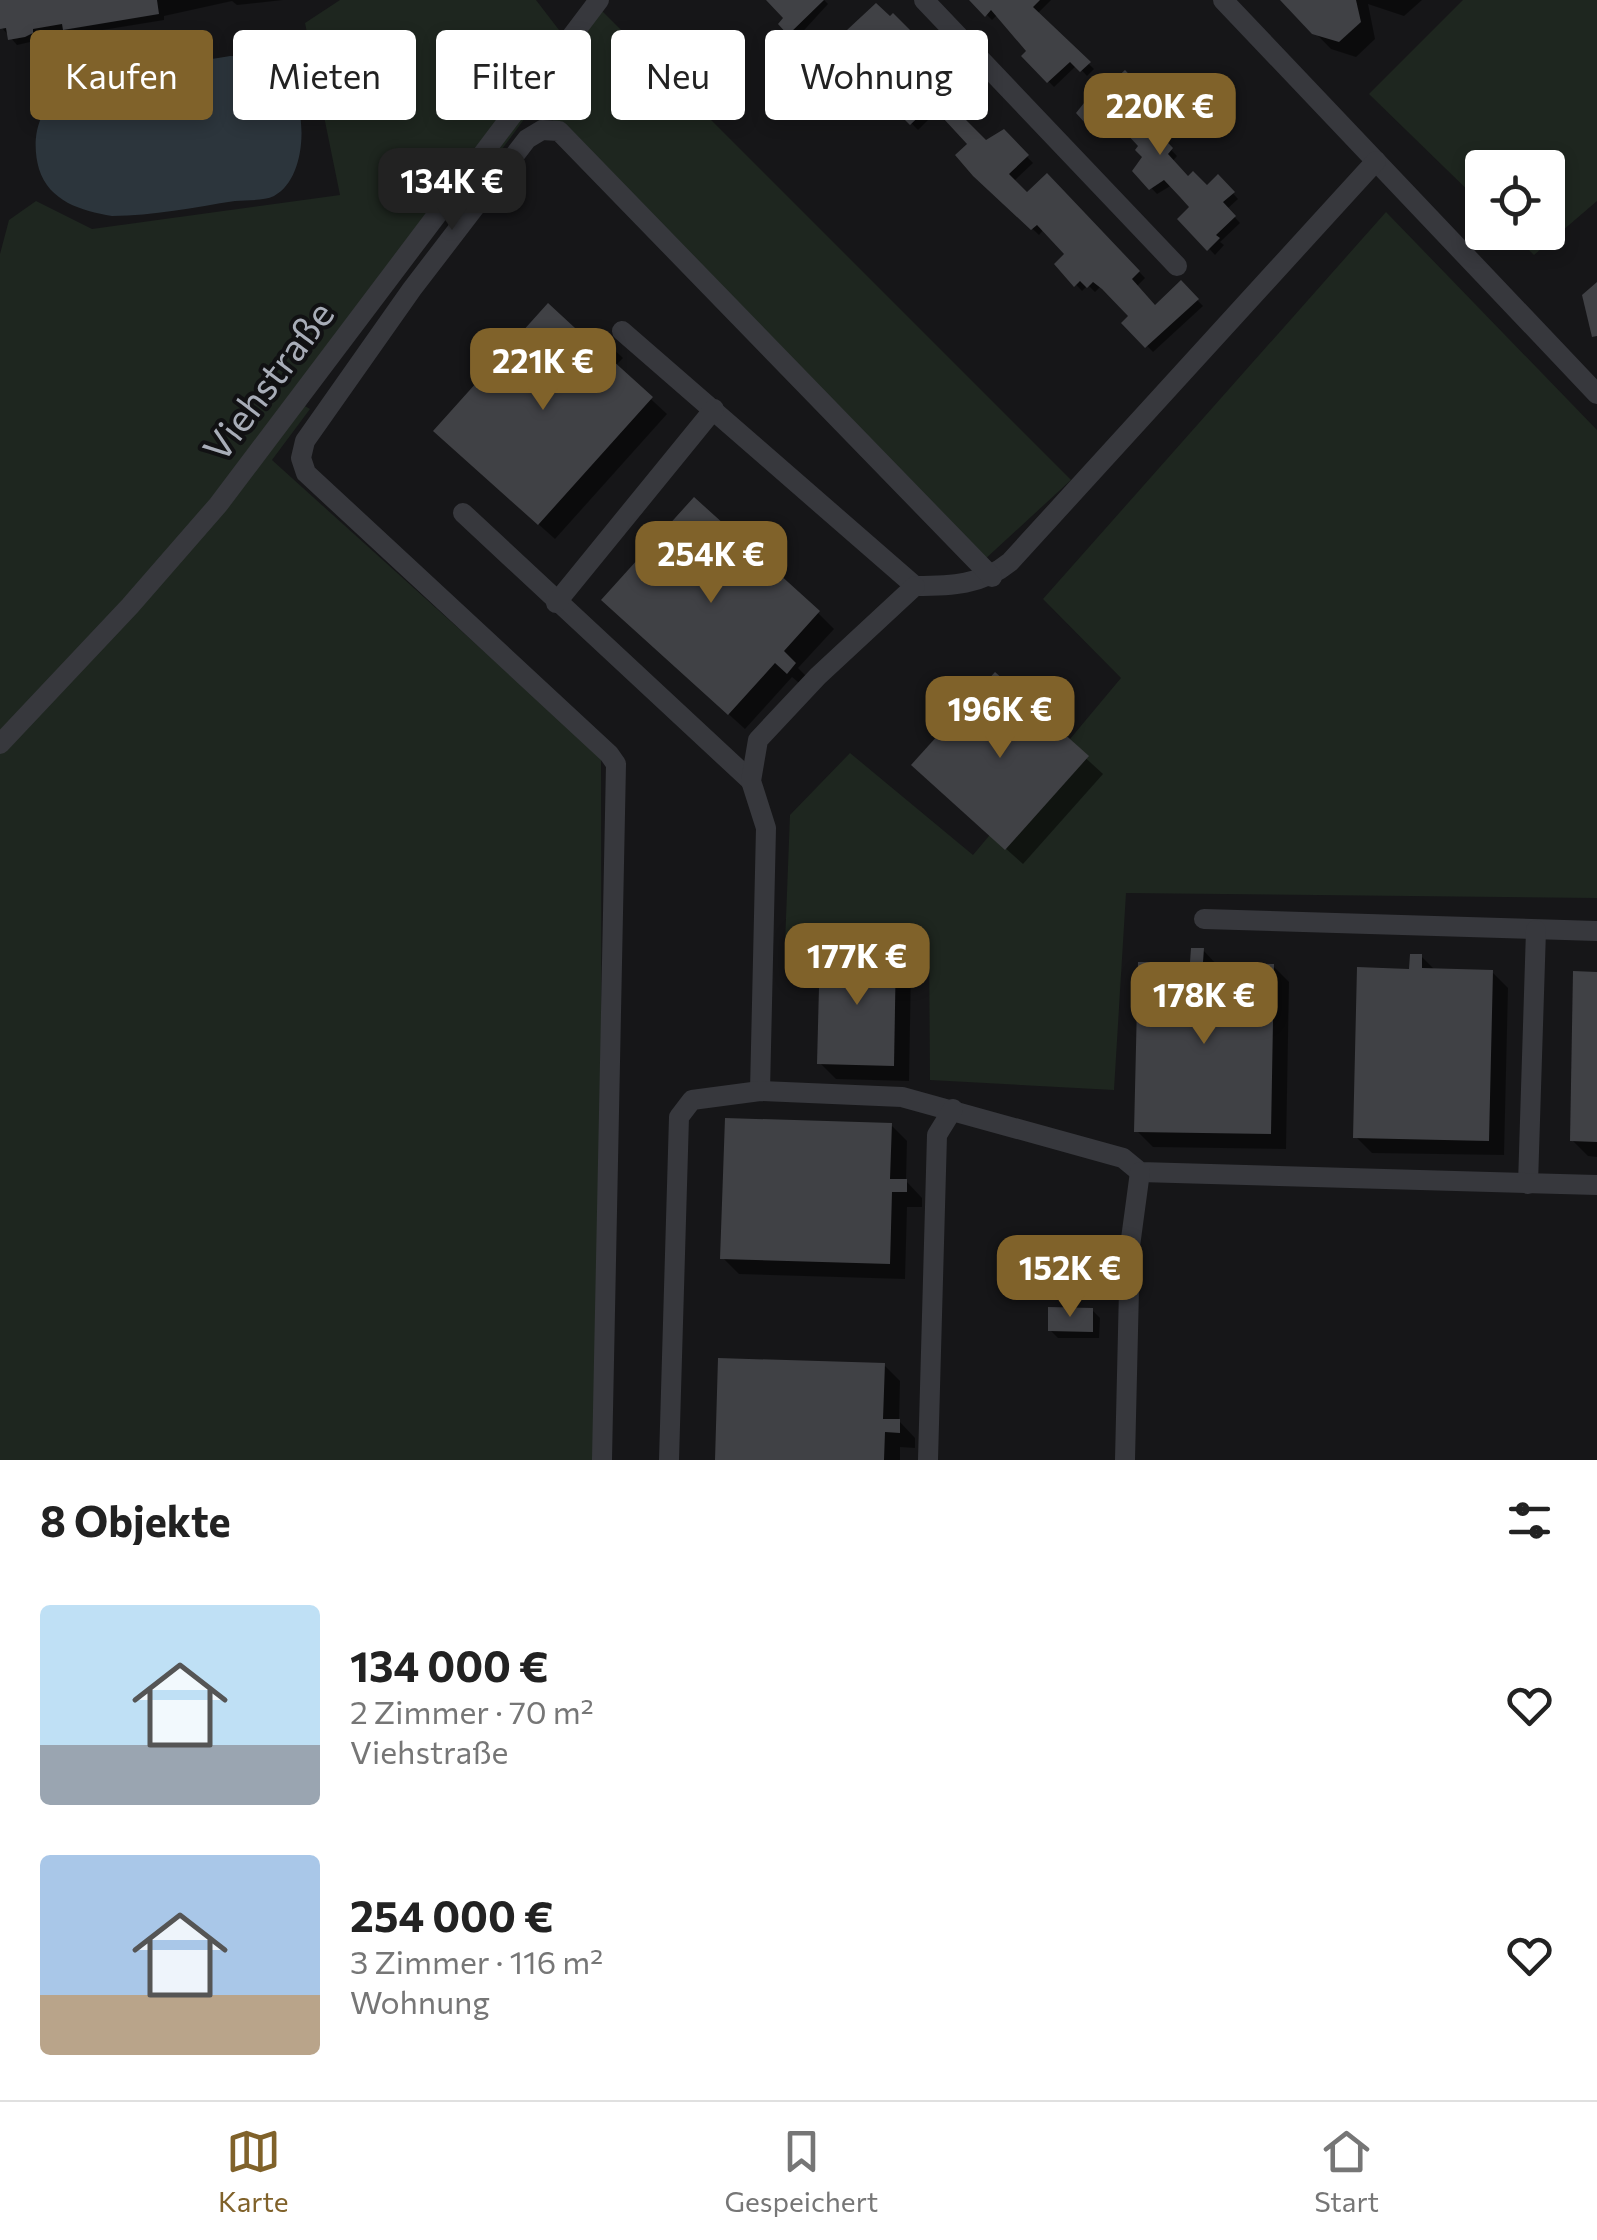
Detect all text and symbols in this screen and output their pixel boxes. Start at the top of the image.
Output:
chip: Kaufen [30,30,213,120]
chip: Mieten [233,30,416,120]
chip: Filter [436,30,591,120]
chip: Neu [611,30,745,120]
chip: Wohnung [765,30,988,120]
pin: 220K € [1079,73,1241,158]
text: 220K € [1106,85,1214,125]
pin: 134K € [371,148,533,233]
map controls [1465,150,1565,250]
button: locate [1465,150,1565,250]
text: 134K € [400,160,504,200]
street label: Viehstraße [192,291,342,469]
pin: 221K € [462,328,624,413]
text: 221K € [492,340,594,380]
pin: 254K € [630,521,792,606]
text: 254K € [657,533,765,573]
pin: 196K € [919,676,1081,761]
text: 196K € [948,688,1052,728]
pin: 177K € [776,923,938,1008]
text: 177K € [807,935,907,975]
pin: 178K € [1123,962,1285,1047]
text: 178K € [1153,974,1255,1014]
pin: 152K € [989,1235,1151,1320]
text: 152K € [1019,1247,1121,1287]
icon: filters [1502,1493,1557,1548]
text: 8 Objekte [40,1494,231,1546]
text: 134 000 € [350,1639,549,1691]
icon: home [120,1645,240,1765]
icon: heart [1502,1678,1557,1733]
text: 2 Zimmer · 70 m² [350,1691,594,1731]
text: Viehstraße [350,1731,508,1771]
text: 254 000 € [350,1889,554,1941]
icon: home [120,1895,240,2015]
icon: heart [1502,1928,1557,1983]
text: 3 Zimmer · 116 m² [350,1941,603,1981]
text: Wohnung [350,1981,490,2021]
tab: Karte [218,2124,289,2218]
tab: Gespeichert [724,2124,878,2218]
tab: Start [1314,2124,1379,2218]

